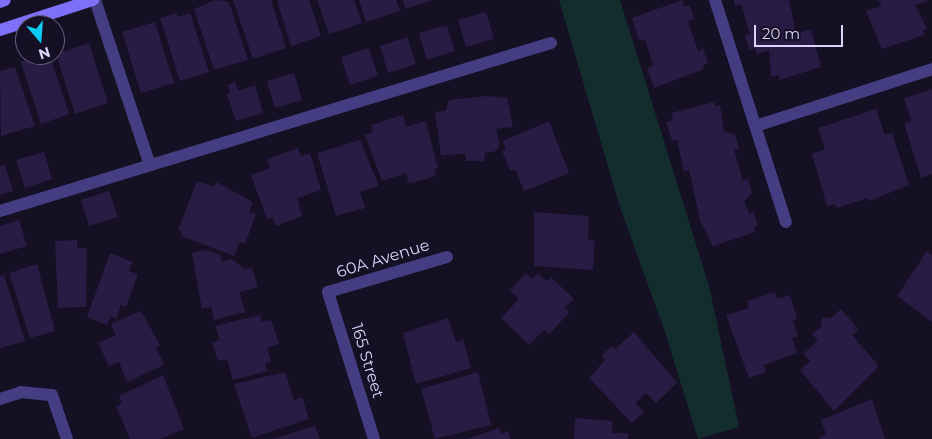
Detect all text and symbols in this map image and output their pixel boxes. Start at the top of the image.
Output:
north arrow [15,15,65,65]
scale bar [757,15,846,47]
text: 20 m [762,24,800,43]
text: N [36,43,52,64]
street label: 60A Avenue [334,236,432,282]
street label: 165 Street [347,321,387,401]

